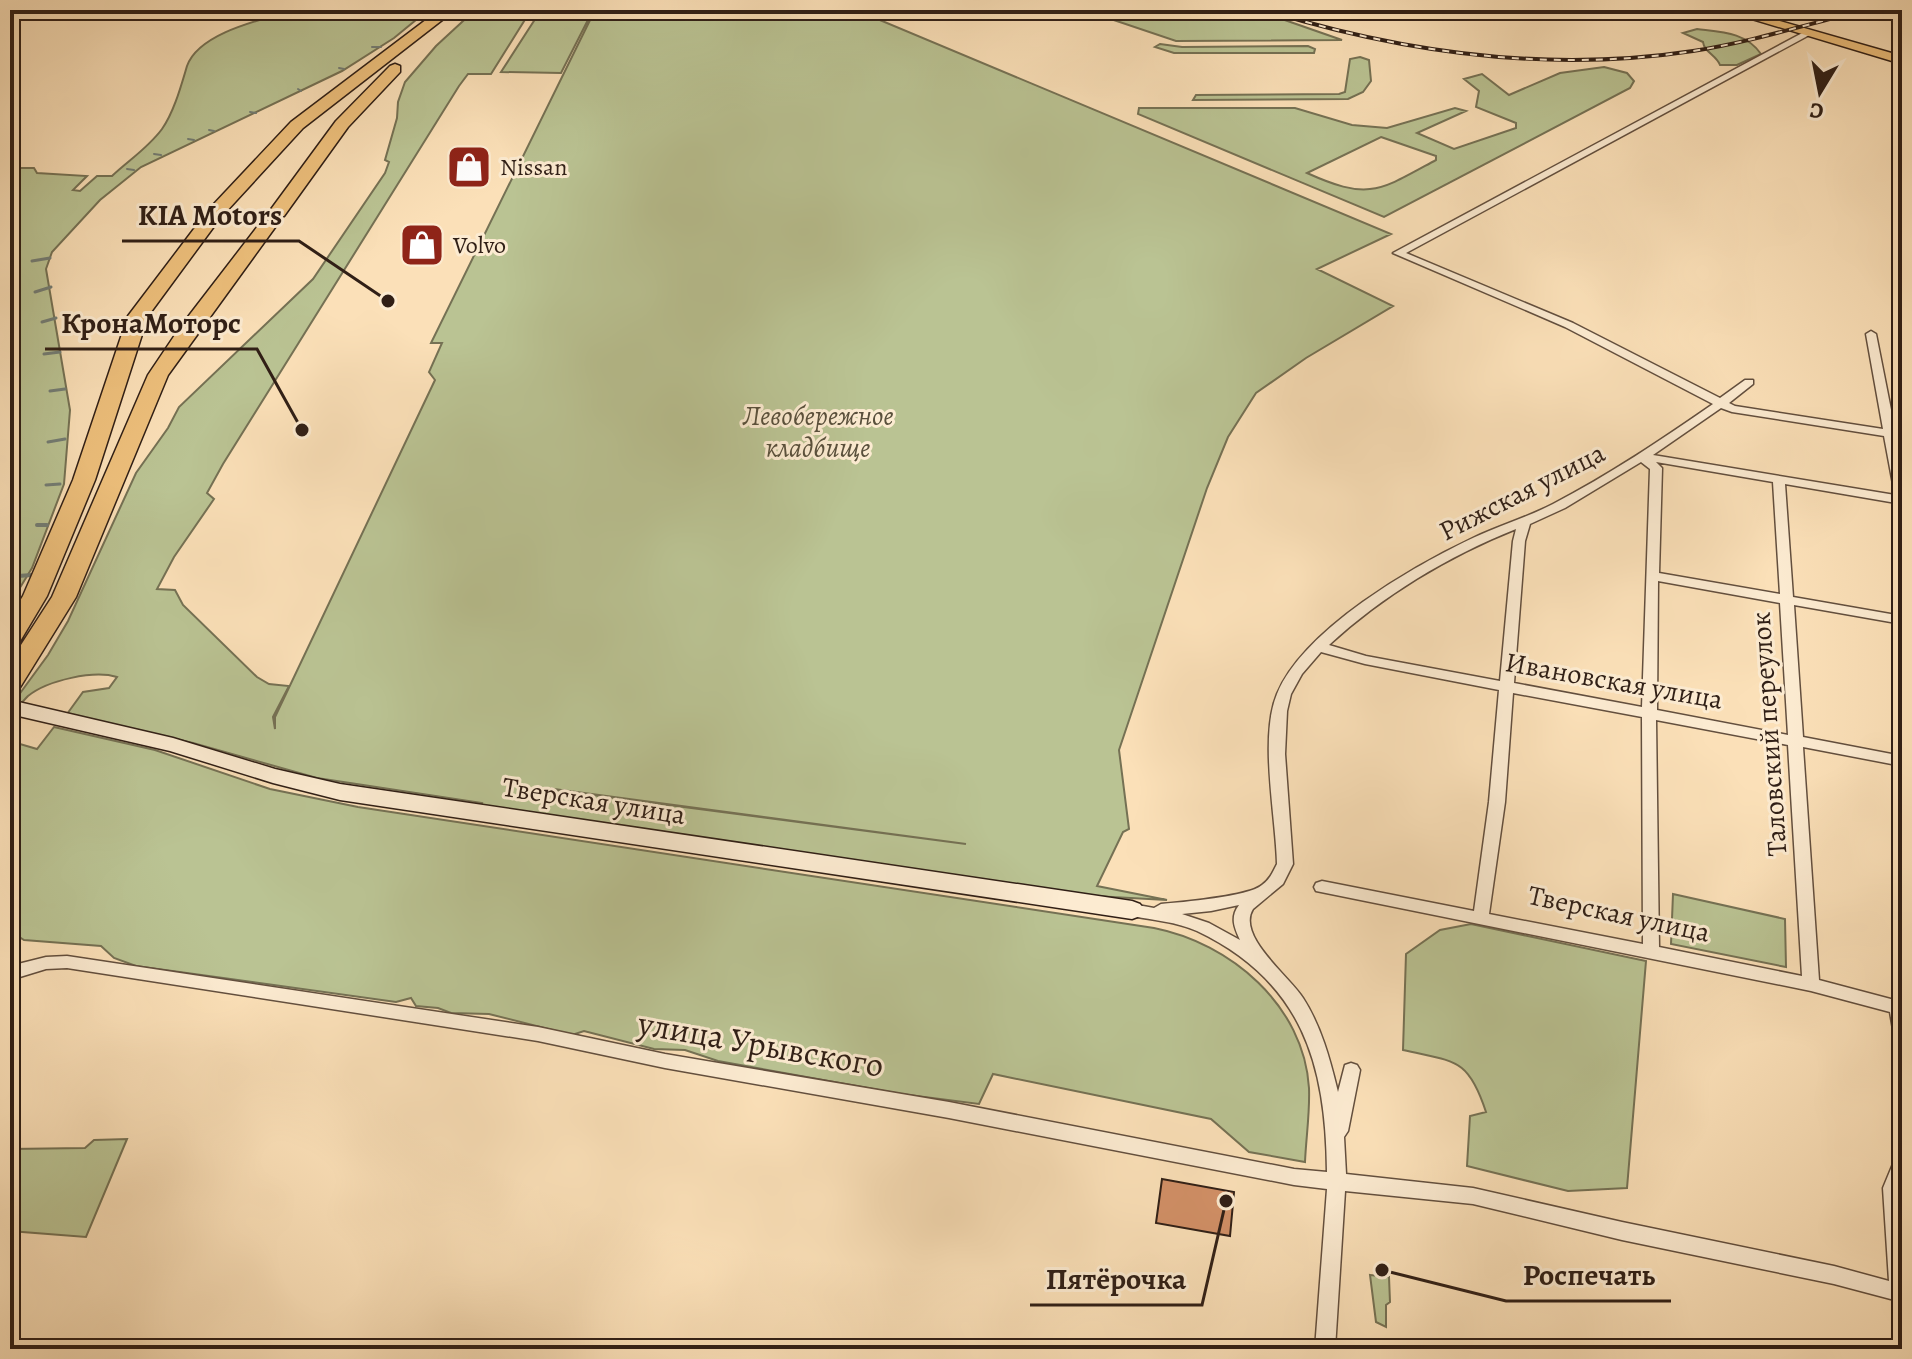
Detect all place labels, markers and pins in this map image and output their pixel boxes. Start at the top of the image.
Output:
shop icon: Nissan [445,143,493,191]
place label: Nissan [500,151,567,183]
callout: KIA Motors [122,187,299,241]
shop icon: Volvo [398,221,446,269]
place label: Volvo [452,229,506,261]
callout: КронаМоторс [45,295,257,349]
callout: Роспечать [1506,1247,1671,1301]
callout: Пятёрочка [1030,1251,1202,1305]

